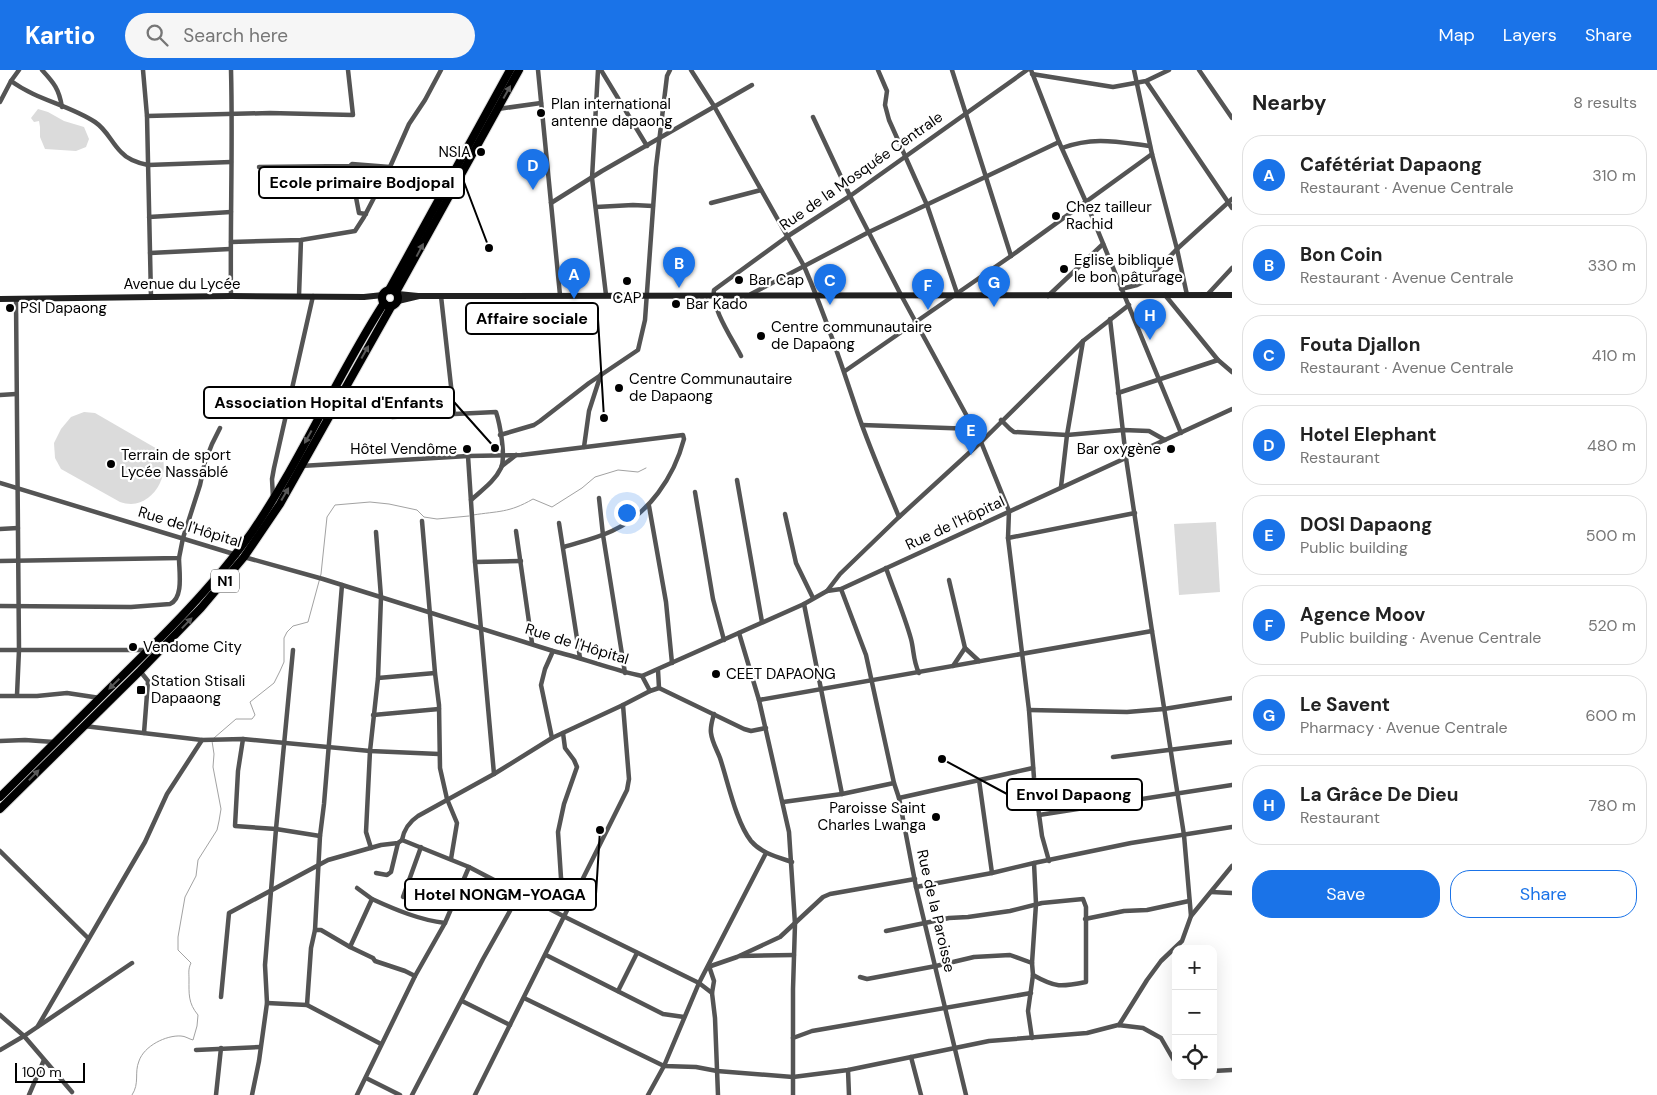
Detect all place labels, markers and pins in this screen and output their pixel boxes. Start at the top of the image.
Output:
place label: Plan international antenne dapaong [551,94,673,131]
marker: Plan international antenne dapaong [535,107,547,119]
place label: NSIA [438,142,471,162]
marker: NSIA [475,146,487,158]
pin: D [517,149,549,190]
callout: Ecole primaire Bodjopal [259,167,464,198]
place label: Chez tailleur Rachid [1066,197,1152,234]
marker: Chez tailleur Rachid [1050,210,1062,222]
pin: B [663,247,695,288]
place label: Eglise biblique le bon pâturage [1074,250,1183,287]
pin: A [558,258,590,299]
marker: Eglise biblique le bon pâturage [1058,263,1070,275]
pin: C [814,264,846,305]
pin: G [978,266,1010,307]
pin: F [912,269,944,310]
place label: Bar Cap [749,270,804,290]
marker: Bar Cap [733,274,745,286]
marker: CAP [621,275,633,287]
place label: CAP [612,288,642,308]
place label: Bar Kado [686,294,748,314]
place label: PSI Dapaong [20,298,107,318]
marker: Bar Kado [670,298,682,310]
pin: H [1134,299,1166,340]
marker: PSI Dapaong [4,302,16,314]
callout: Affaire sociale [466,303,598,334]
place label: Centre communautaire de Dapaong [771,317,932,354]
marker: Centre communautaire de Dapaong [755,330,767,342]
place label: Centre Communautaire de Dapaong [629,369,792,406]
marker: Centre Communautaire de Dapaong [613,382,625,394]
callout: Association Hopital d'Enfants [204,387,454,418]
pin: E [955,414,987,455]
place label: Hôtel Vendôme [350,439,457,459]
place label: Bar oxygène [1077,439,1161,459]
marker: Hôtel Vendôme [461,443,473,455]
marker: Bar oxygène [1165,443,1177,455]
place label: Terrain de sport Lycée Nassablé [121,445,231,482]
marker: Terrain de sport Lycée Nassablé [105,458,117,470]
place label: Vendome City [143,637,243,657]
marker: Vendome City [127,641,139,653]
place label: CEET DAPAONG [726,664,836,684]
marker: CEET DAPAONG [710,668,722,680]
place label: Station Stisali Dapaaong [151,671,245,708]
marker: Station Stisali Dapaaong [135,684,147,696]
callout: Envol Dapaong [1007,779,1142,810]
place label: Paroisse Saint Charles Lwanga [818,798,926,835]
marker: Paroisse Saint Charles Lwanga [930,811,942,823]
callout: Hotel NONGM-YOAGA [405,879,596,910]

